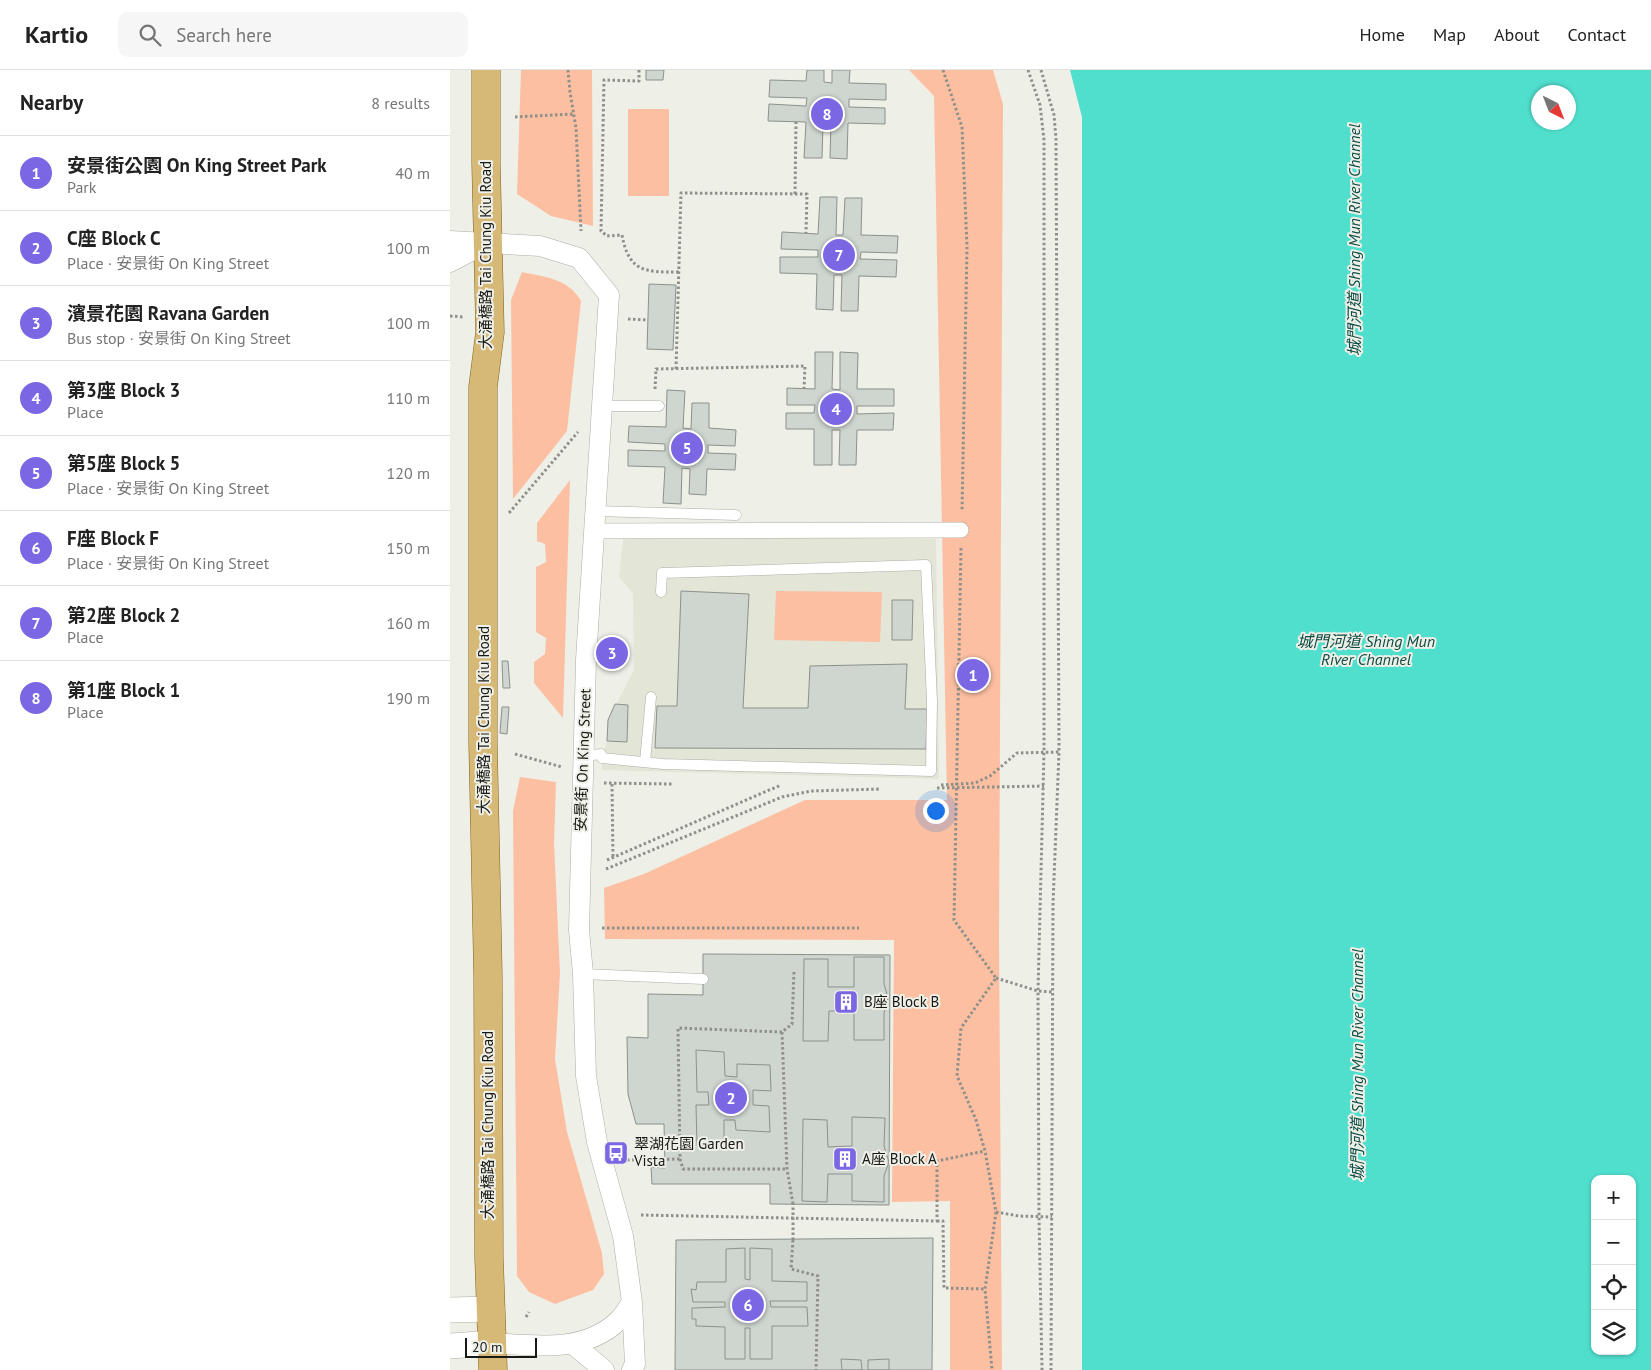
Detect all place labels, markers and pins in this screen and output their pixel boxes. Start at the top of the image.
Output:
pin: 8 [811,95,843,133]
pin: 7 [823,236,855,274]
pin: 4 [820,390,852,428]
pin: 5 [671,429,703,467]
pin: 3 [596,634,628,672]
pin: 1 [957,656,989,694]
building icon: B座 Block B [833,989,859,1015]
place label: B座 Block B [864,992,939,1011]
pin: 2 [715,1079,747,1117]
place label: 翠湖花園 Garden Vista [633,1134,744,1170]
bus stop icon: 翠湖花園 Garden Vista [603,1140,629,1166]
building icon: A座 Block A [832,1146,858,1172]
place label: A座 Block A [862,1149,937,1168]
pin: 6 [732,1286,764,1324]

